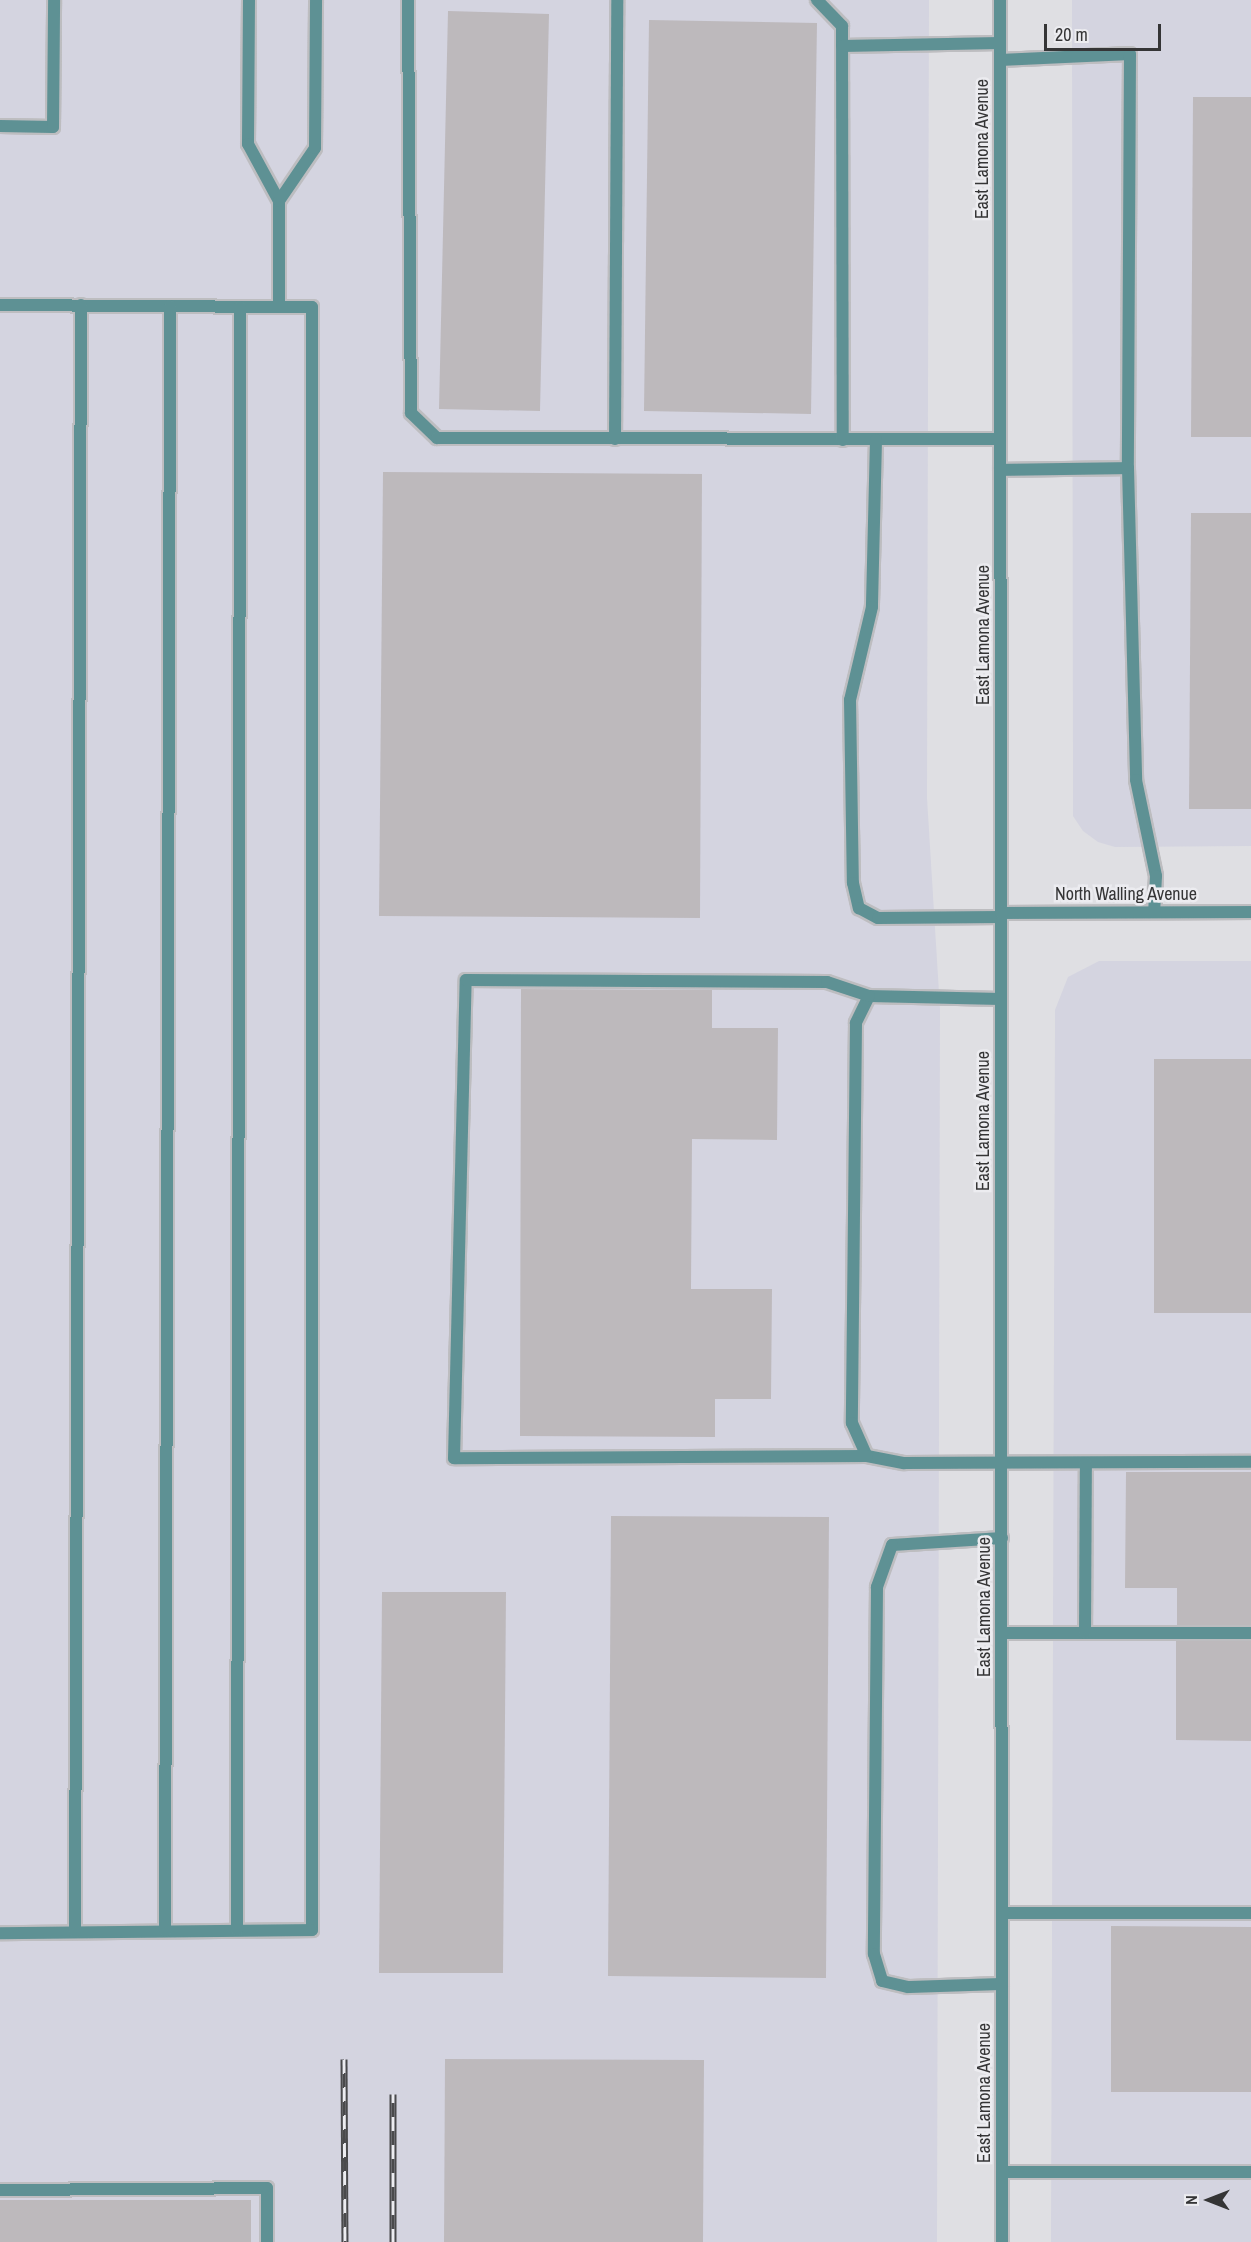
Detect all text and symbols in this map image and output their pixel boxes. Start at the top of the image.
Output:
scale bar [1047,12,1164,50]
text: 20 m [1055,22,1088,47]
street label: East Lamona Avenue [971,79,993,219]
street label: East Lamona Avenue [972,565,994,705]
street label: North Walling Avenue [1055,883,1197,905]
street label: East Lamona Avenue [972,1051,994,1191]
street label: East Lamona Avenue [973,1537,995,1677]
street label: East Lamona Avenue [973,2023,995,2163]
north arrow [1179,2170,1239,2230]
text: N [1180,2195,1202,2205]

